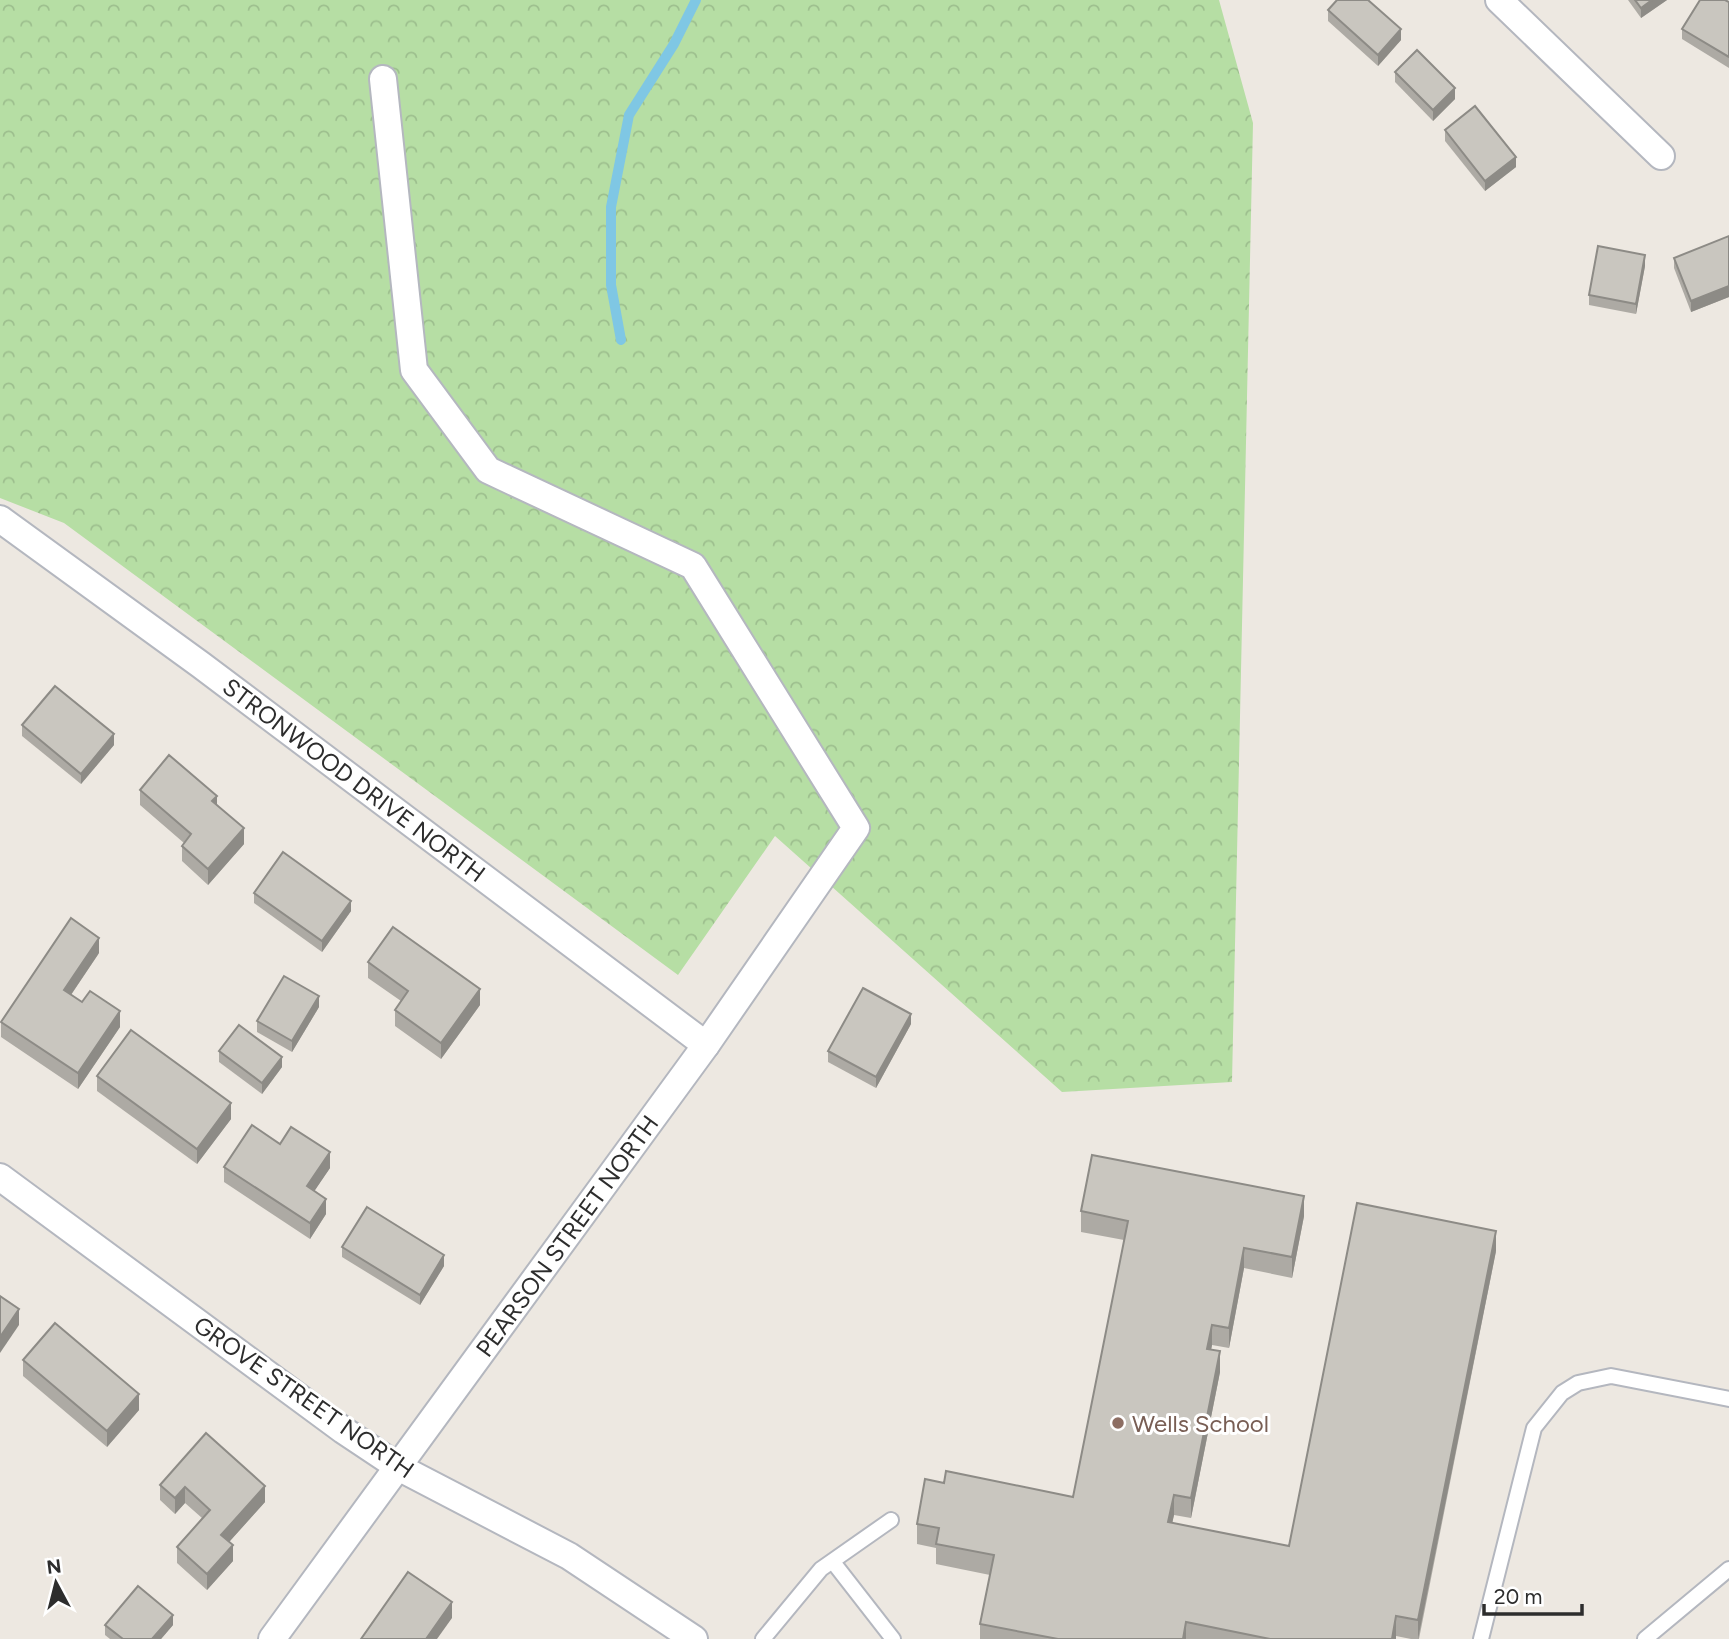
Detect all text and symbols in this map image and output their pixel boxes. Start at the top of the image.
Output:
street label: STRONWOOD DRIVE NORTH [217,672,491,888]
street label: PEARSON STREET NORTH [470,1110,664,1362]
street label: GROVE STREET NORTH [188,1310,420,1484]
place label: Wells School [1132,1409,1269,1438]
marker: Wells School [1110,1415,1126,1431]
north arrow [21,1548,91,1618]
text: N [45,1554,63,1579]
scale bar [1484,1572,1582,1616]
text: 20 m [1494,1584,1542,1609]

